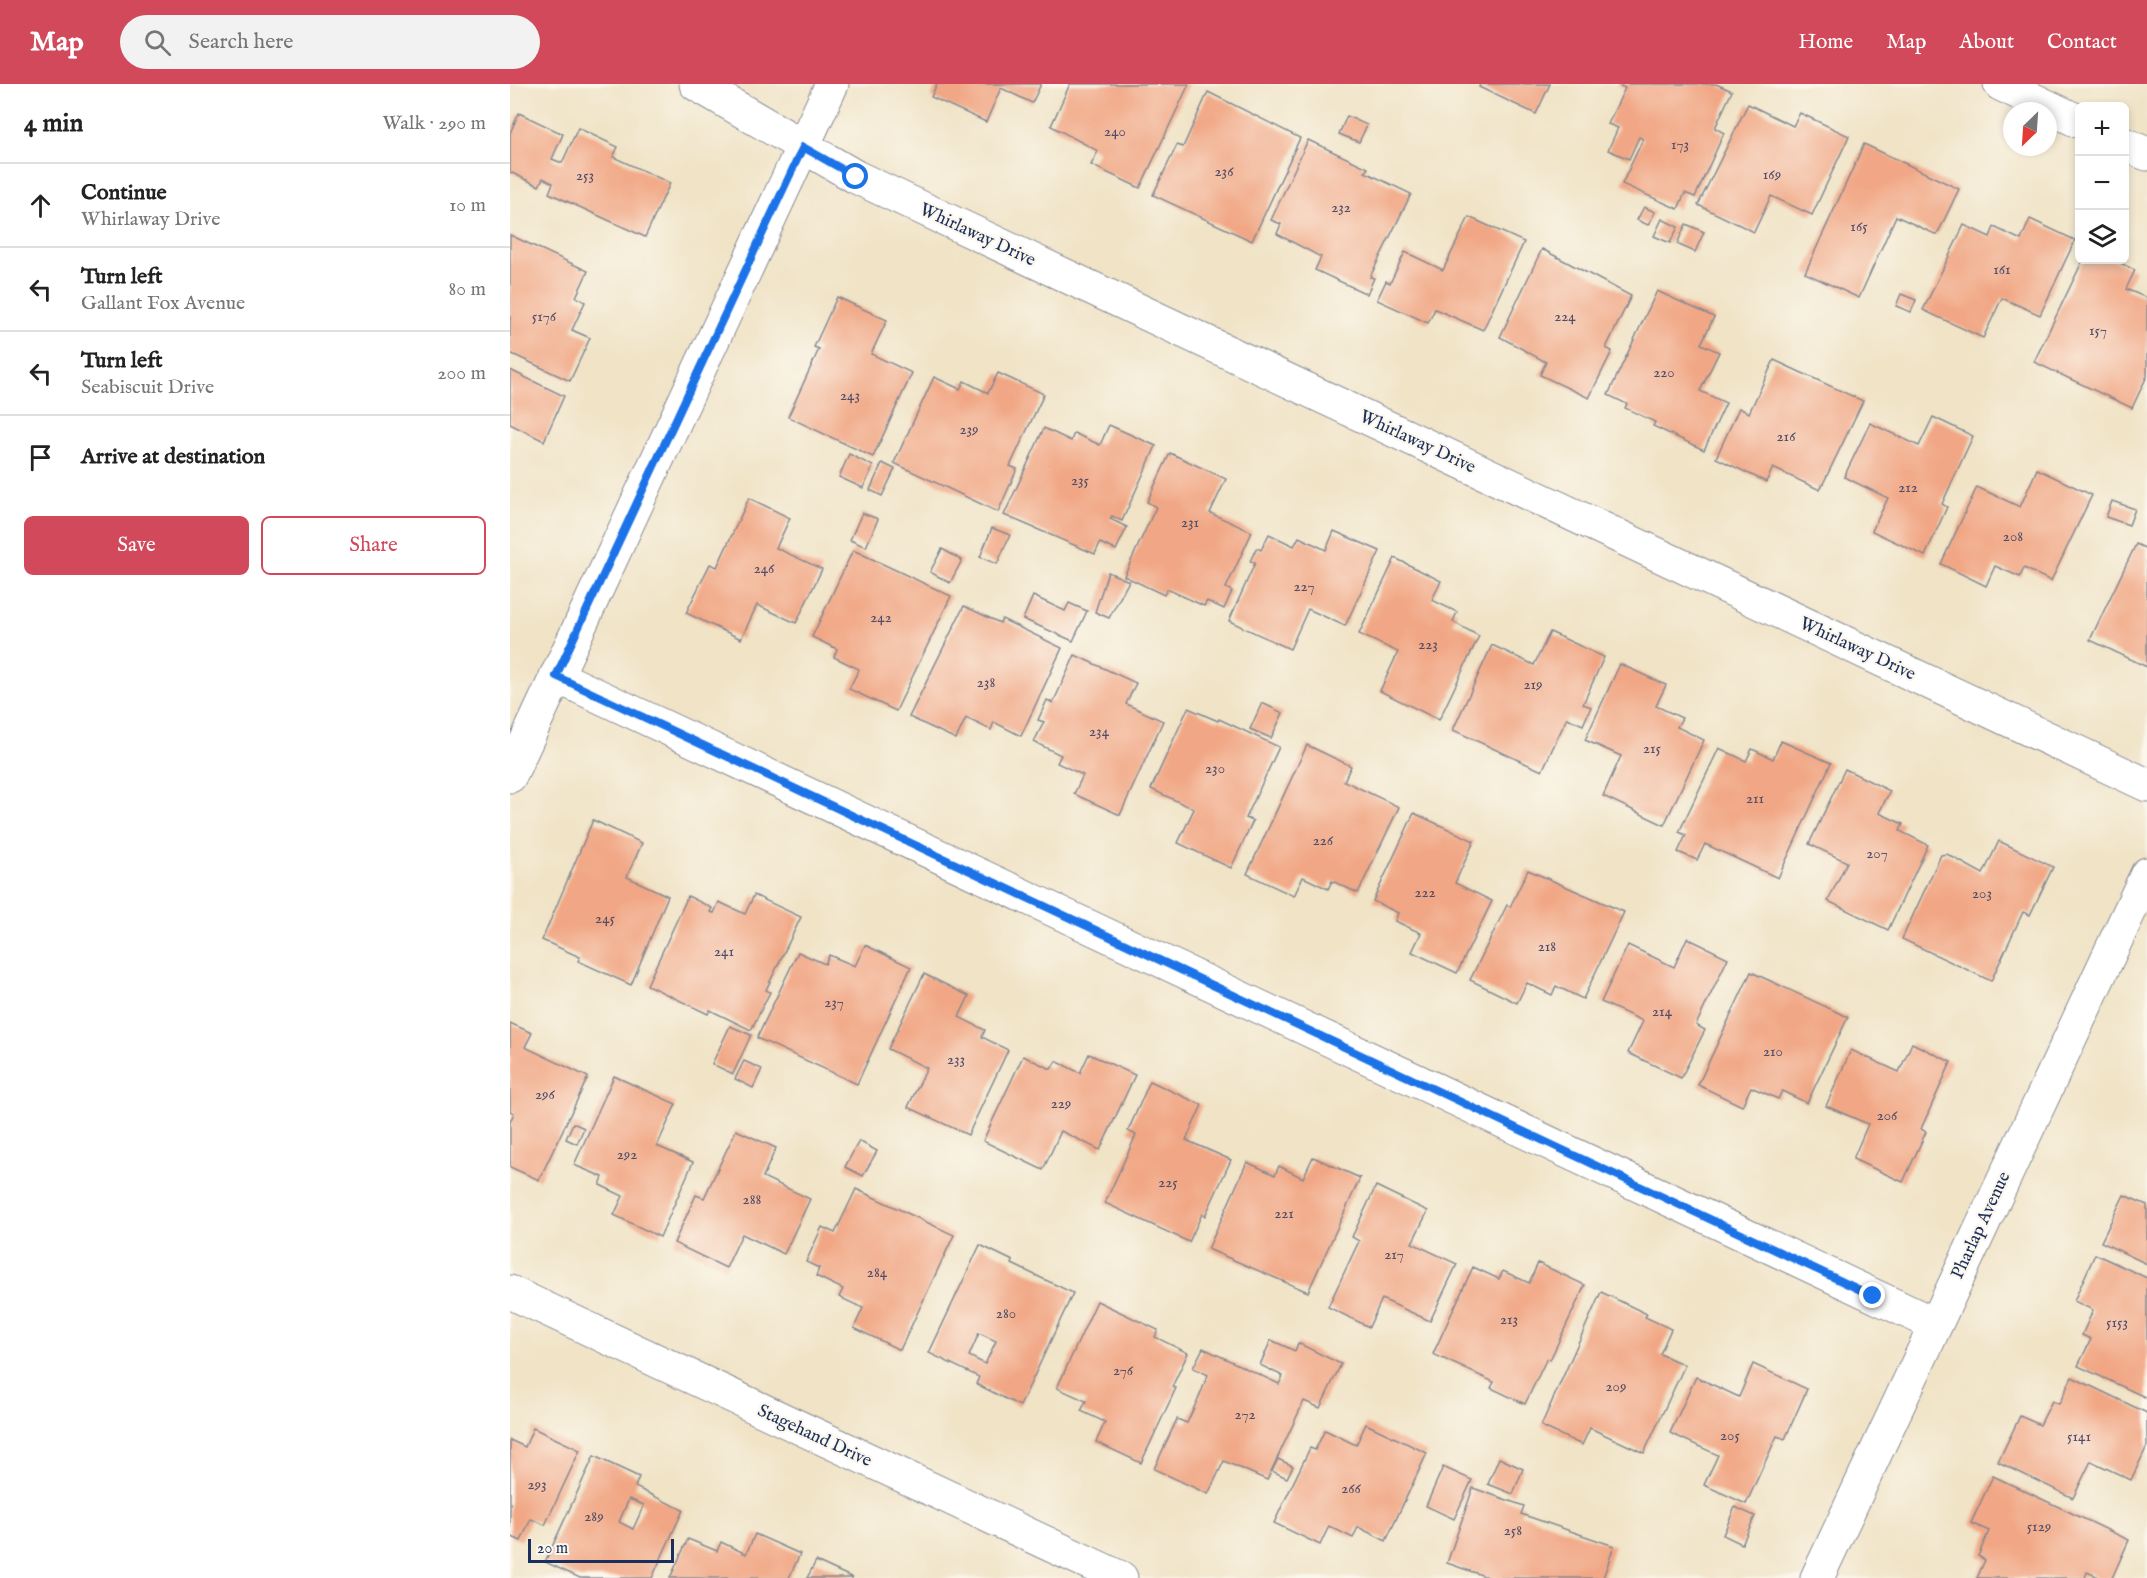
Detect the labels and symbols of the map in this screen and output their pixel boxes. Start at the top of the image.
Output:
north arrow [2003,102,2057,156]
house number: 240 [1104,122,1126,141]
house number: 173 [1671,135,1689,154]
house number: 236 [1215,162,1234,181]
route start [842,163,868,189]
house number: 169 [1763,165,1781,184]
house number: 253 [576,166,594,185]
street label: Whirlaway Drive [916,198,1039,272]
house number: 232 [1331,198,1351,217]
house number: 165 [1850,217,1868,236]
house number: 161 [1993,260,2011,279]
house number: 5176 [532,307,557,326]
house number: 224 [1554,307,1576,326]
house number: 157 [2089,321,2107,340]
house number: 220 [1653,363,1675,382]
house number: 243 [840,386,860,405]
street label: Whirlaway Drive [1356,405,1479,479]
house number: 239 [959,420,979,439]
house number: 216 [1777,427,1796,446]
house number: 235 [1071,471,1090,490]
house number: 212 [1898,478,1918,497]
house number: 231 [1181,513,1199,532]
house number: 208 [2003,527,2023,546]
house number: 246 [754,559,775,578]
house number: 227 [1294,577,1314,596]
house number: 242 [870,608,892,627]
street label: Whirlaway Drive [1796,612,1919,686]
house number: 223 [1418,635,1438,654]
house number: 238 [977,673,995,692]
house number: 219 [1523,675,1543,694]
house number: 234 [1089,722,1110,741]
house number: 215 [1643,739,1662,758]
house number: 230 [1205,759,1225,778]
house number: 211 [1746,789,1764,808]
house number: 226 [1313,831,1334,850]
house number: 207 [1866,844,1888,863]
house number: 222 [1414,883,1436,902]
house number: 203 [1972,884,1992,903]
house number: 245 [595,909,615,928]
house number: 218 [1538,937,1556,956]
house number: 241 [714,942,734,961]
house number: 237 [824,993,844,1012]
house number: 214 [1652,1002,1673,1021]
house number: 210 [1763,1042,1783,1061]
house number: 233 [947,1050,965,1069]
house number: 296 [535,1085,556,1104]
house number: 229 [1051,1094,1071,1113]
house number: 206 [1877,1106,1898,1125]
house number: 292 [617,1145,637,1164]
street label: Pharlap Avenue [1946,1168,2016,1283]
house number: 225 [1158,1173,1178,1192]
house number: 288 [743,1190,762,1209]
house number: 221 [1274,1204,1294,1223]
house number: 217 [1384,1245,1404,1264]
house number: 284 [867,1263,888,1282]
route end [1859,1282,1885,1308]
house number: 280 [996,1304,1016,1323]
house number: 213 [1500,1310,1518,1329]
house number: 5153 [2106,1313,2128,1332]
house number: 276 [1113,1361,1134,1380]
house number: 209 [1606,1377,1626,1396]
street label: Stagehand Drive [753,1400,875,1473]
house number: 272 [1235,1405,1255,1424]
house number: 205 [1720,1426,1740,1445]
house number: 5141 [2067,1427,2091,1446]
house number: 293 [527,1475,547,1494]
house number: 266 [1341,1479,1362,1498]
house number: 289 [584,1507,604,1526]
house number: 5129 [2027,1517,2051,1536]
house number: 258 [1504,1521,1522,1540]
scale bar [528,1536,674,1564]

